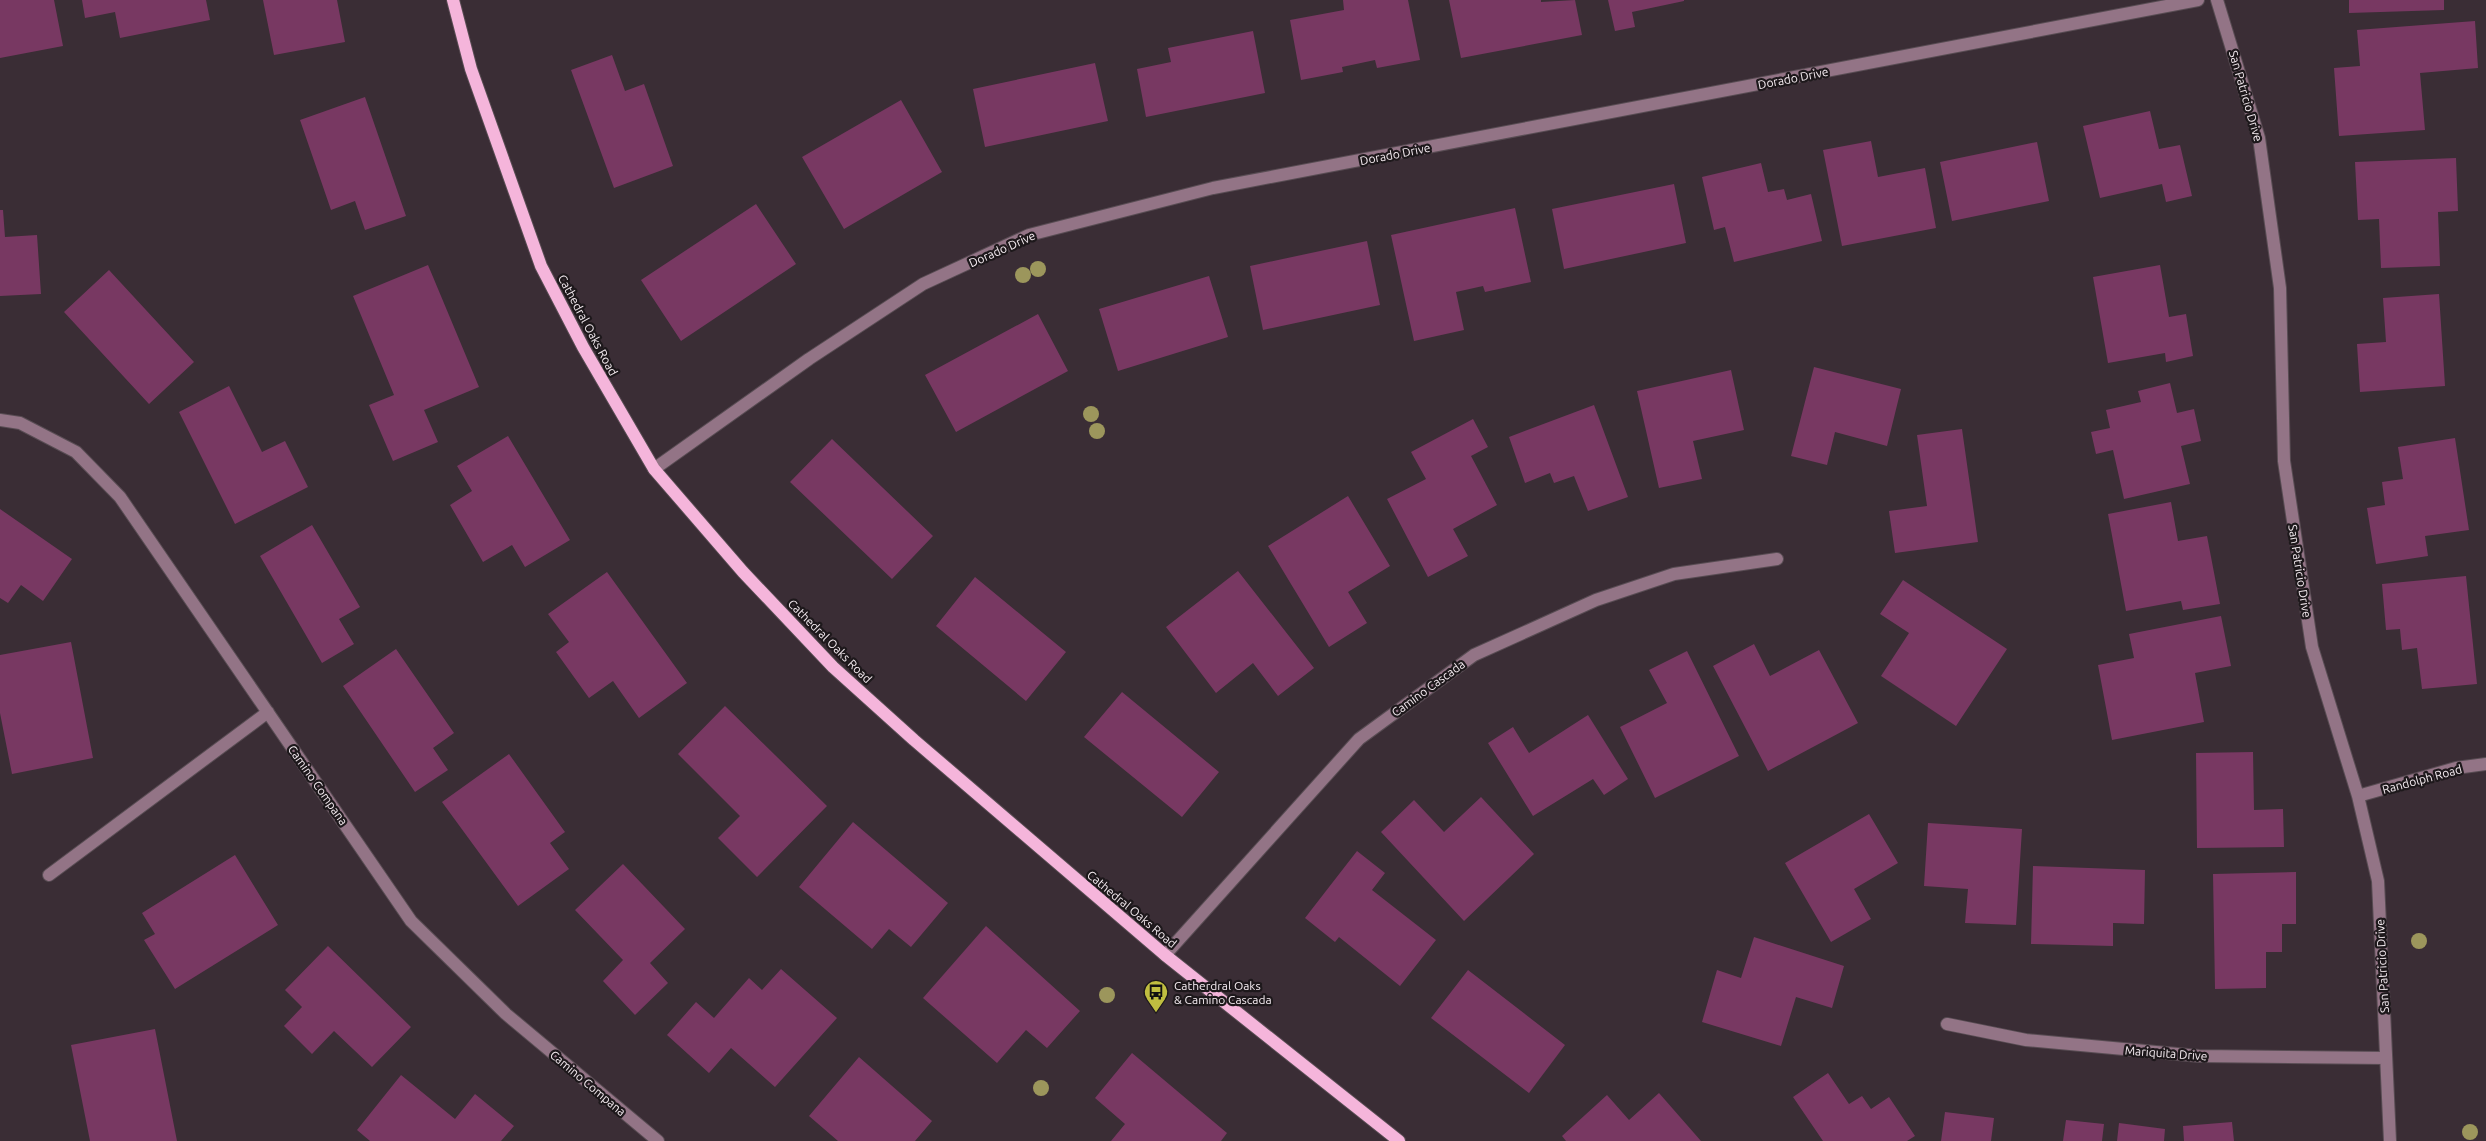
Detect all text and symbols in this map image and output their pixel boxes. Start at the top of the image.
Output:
street label: San Patricio Drive [2227,49,2265,143]
street label: Dorado Drive [1757,65,1829,91]
street label: Dorado Drive [1359,141,1431,167]
street label: Dorado Drive [967,229,1037,269]
street label: Cathedral Oaks Road [556,272,620,378]
street label: San Patricio Drive [2286,524,2314,618]
street label: Cathedral Oaks Road [786,597,874,685]
street label: Camino Cascada [1389,657,1467,719]
street label: Camino Compana [286,743,350,827]
street label: Randolph Road [2381,762,2463,796]
street label: Cathedral Oaks Road [1085,868,1179,950]
street label: San Patricio Drive [2373,919,2391,1013]
bus stop icon: Catherdral Oaks & Camino Cascada [1143,979,1169,1013]
place label: Catherdral Oaks & Camino Cascada [1174,979,1272,1006]
street label: Mariquita Drive [2124,1044,2208,1062]
street label: Camino Compana [548,1048,628,1118]

